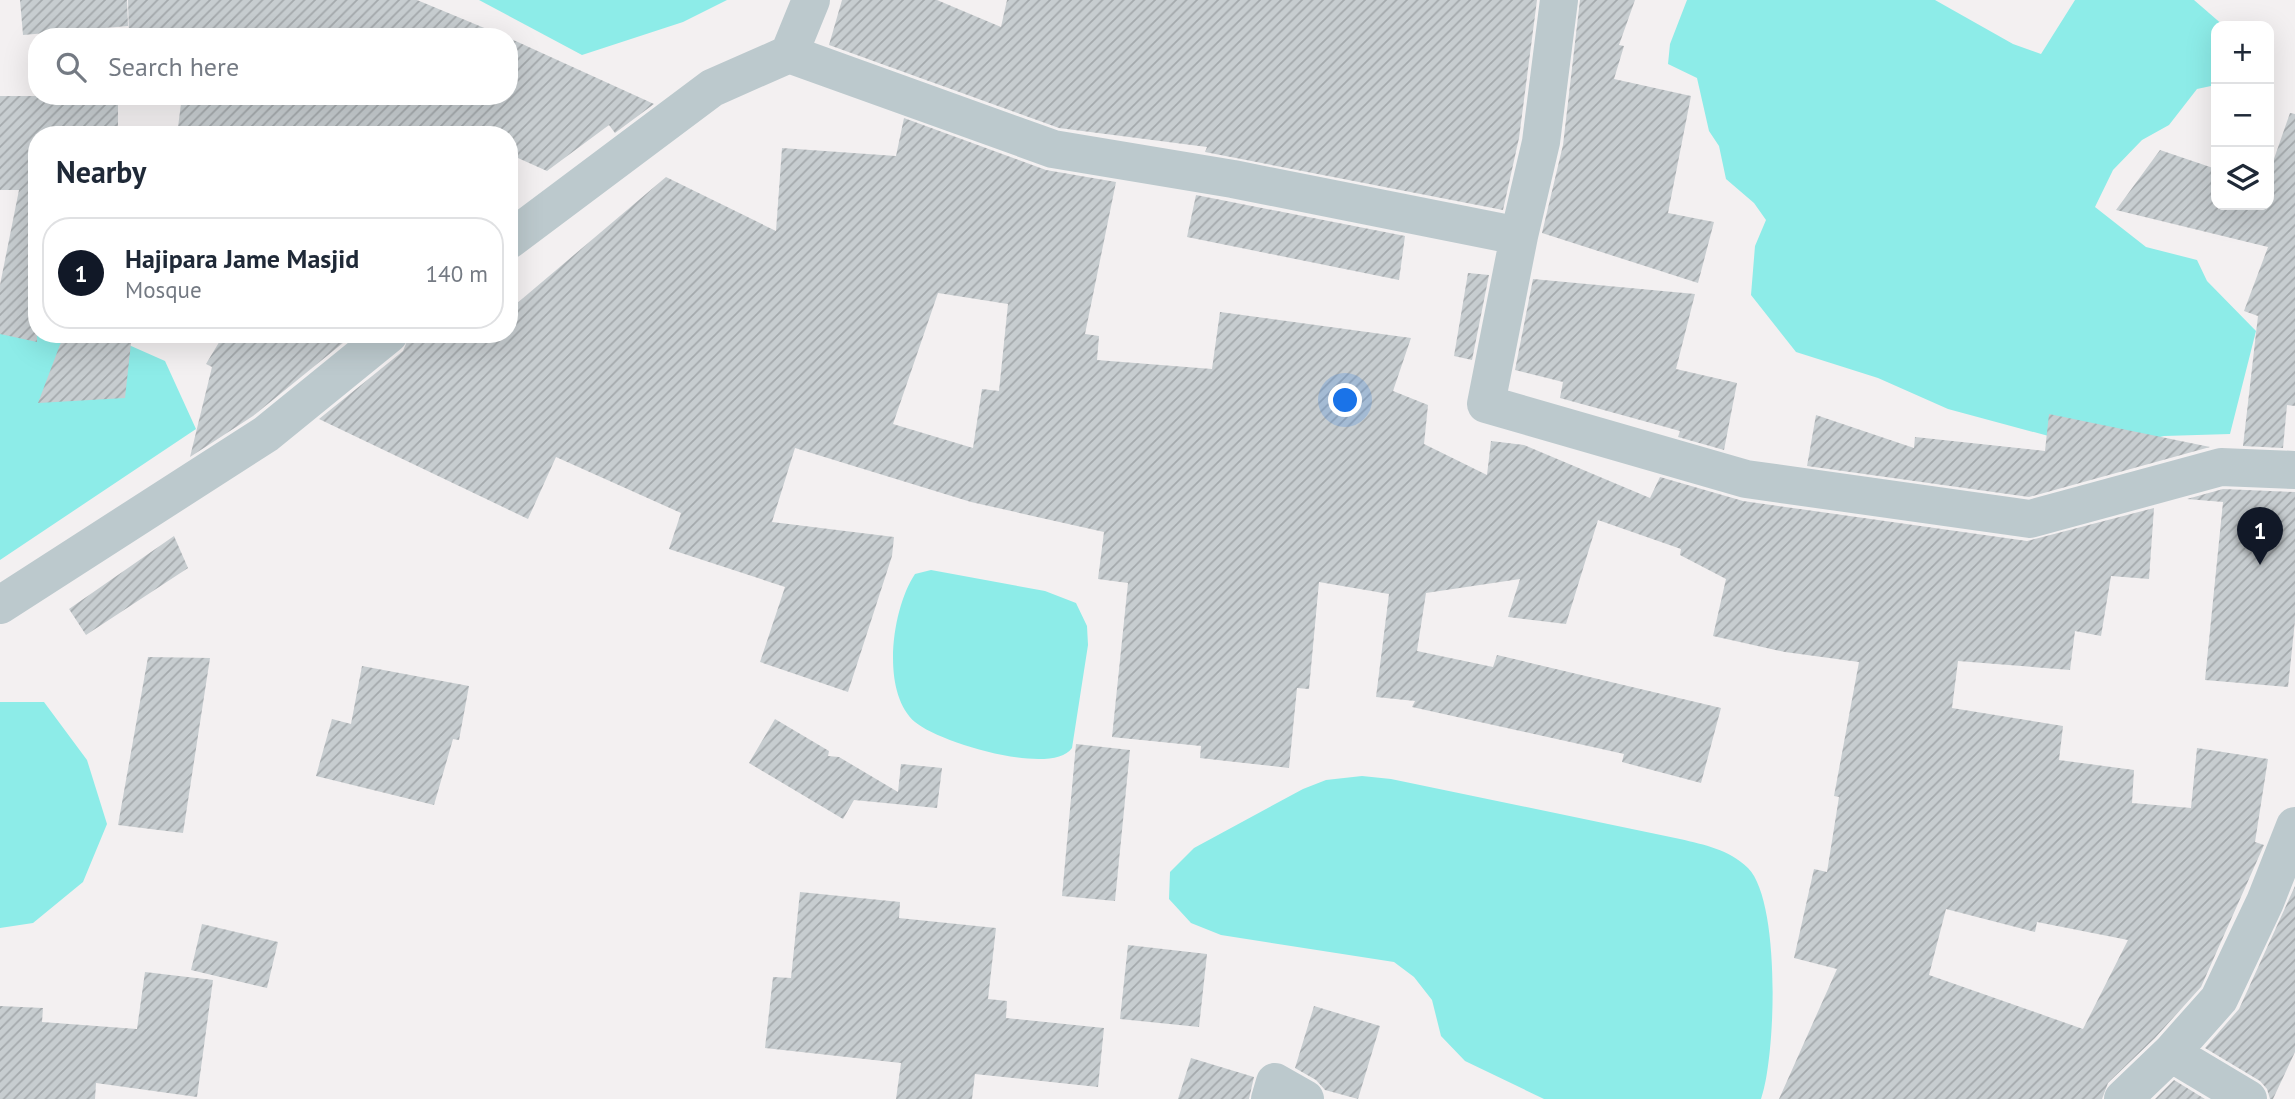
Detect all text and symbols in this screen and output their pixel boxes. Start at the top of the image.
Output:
map controls [2211,21,2274,210]
button: + [2211,21,2274,84]
search box [28,28,518,105]
icon: search [52,48,90,86]
text: Search here [108,50,239,83]
button: − [2211,84,2274,147]
button: layers [2211,147,2274,210]
text: Nearby [56,152,146,191]
text: Hajipara Jame Masjid [125,242,359,275]
text: 1 [74,259,88,288]
text: 140 m [426,259,488,288]
text: Mosque [125,275,202,304]
your location [1328,383,1362,417]
pin: 1 [2237,507,2283,565]

